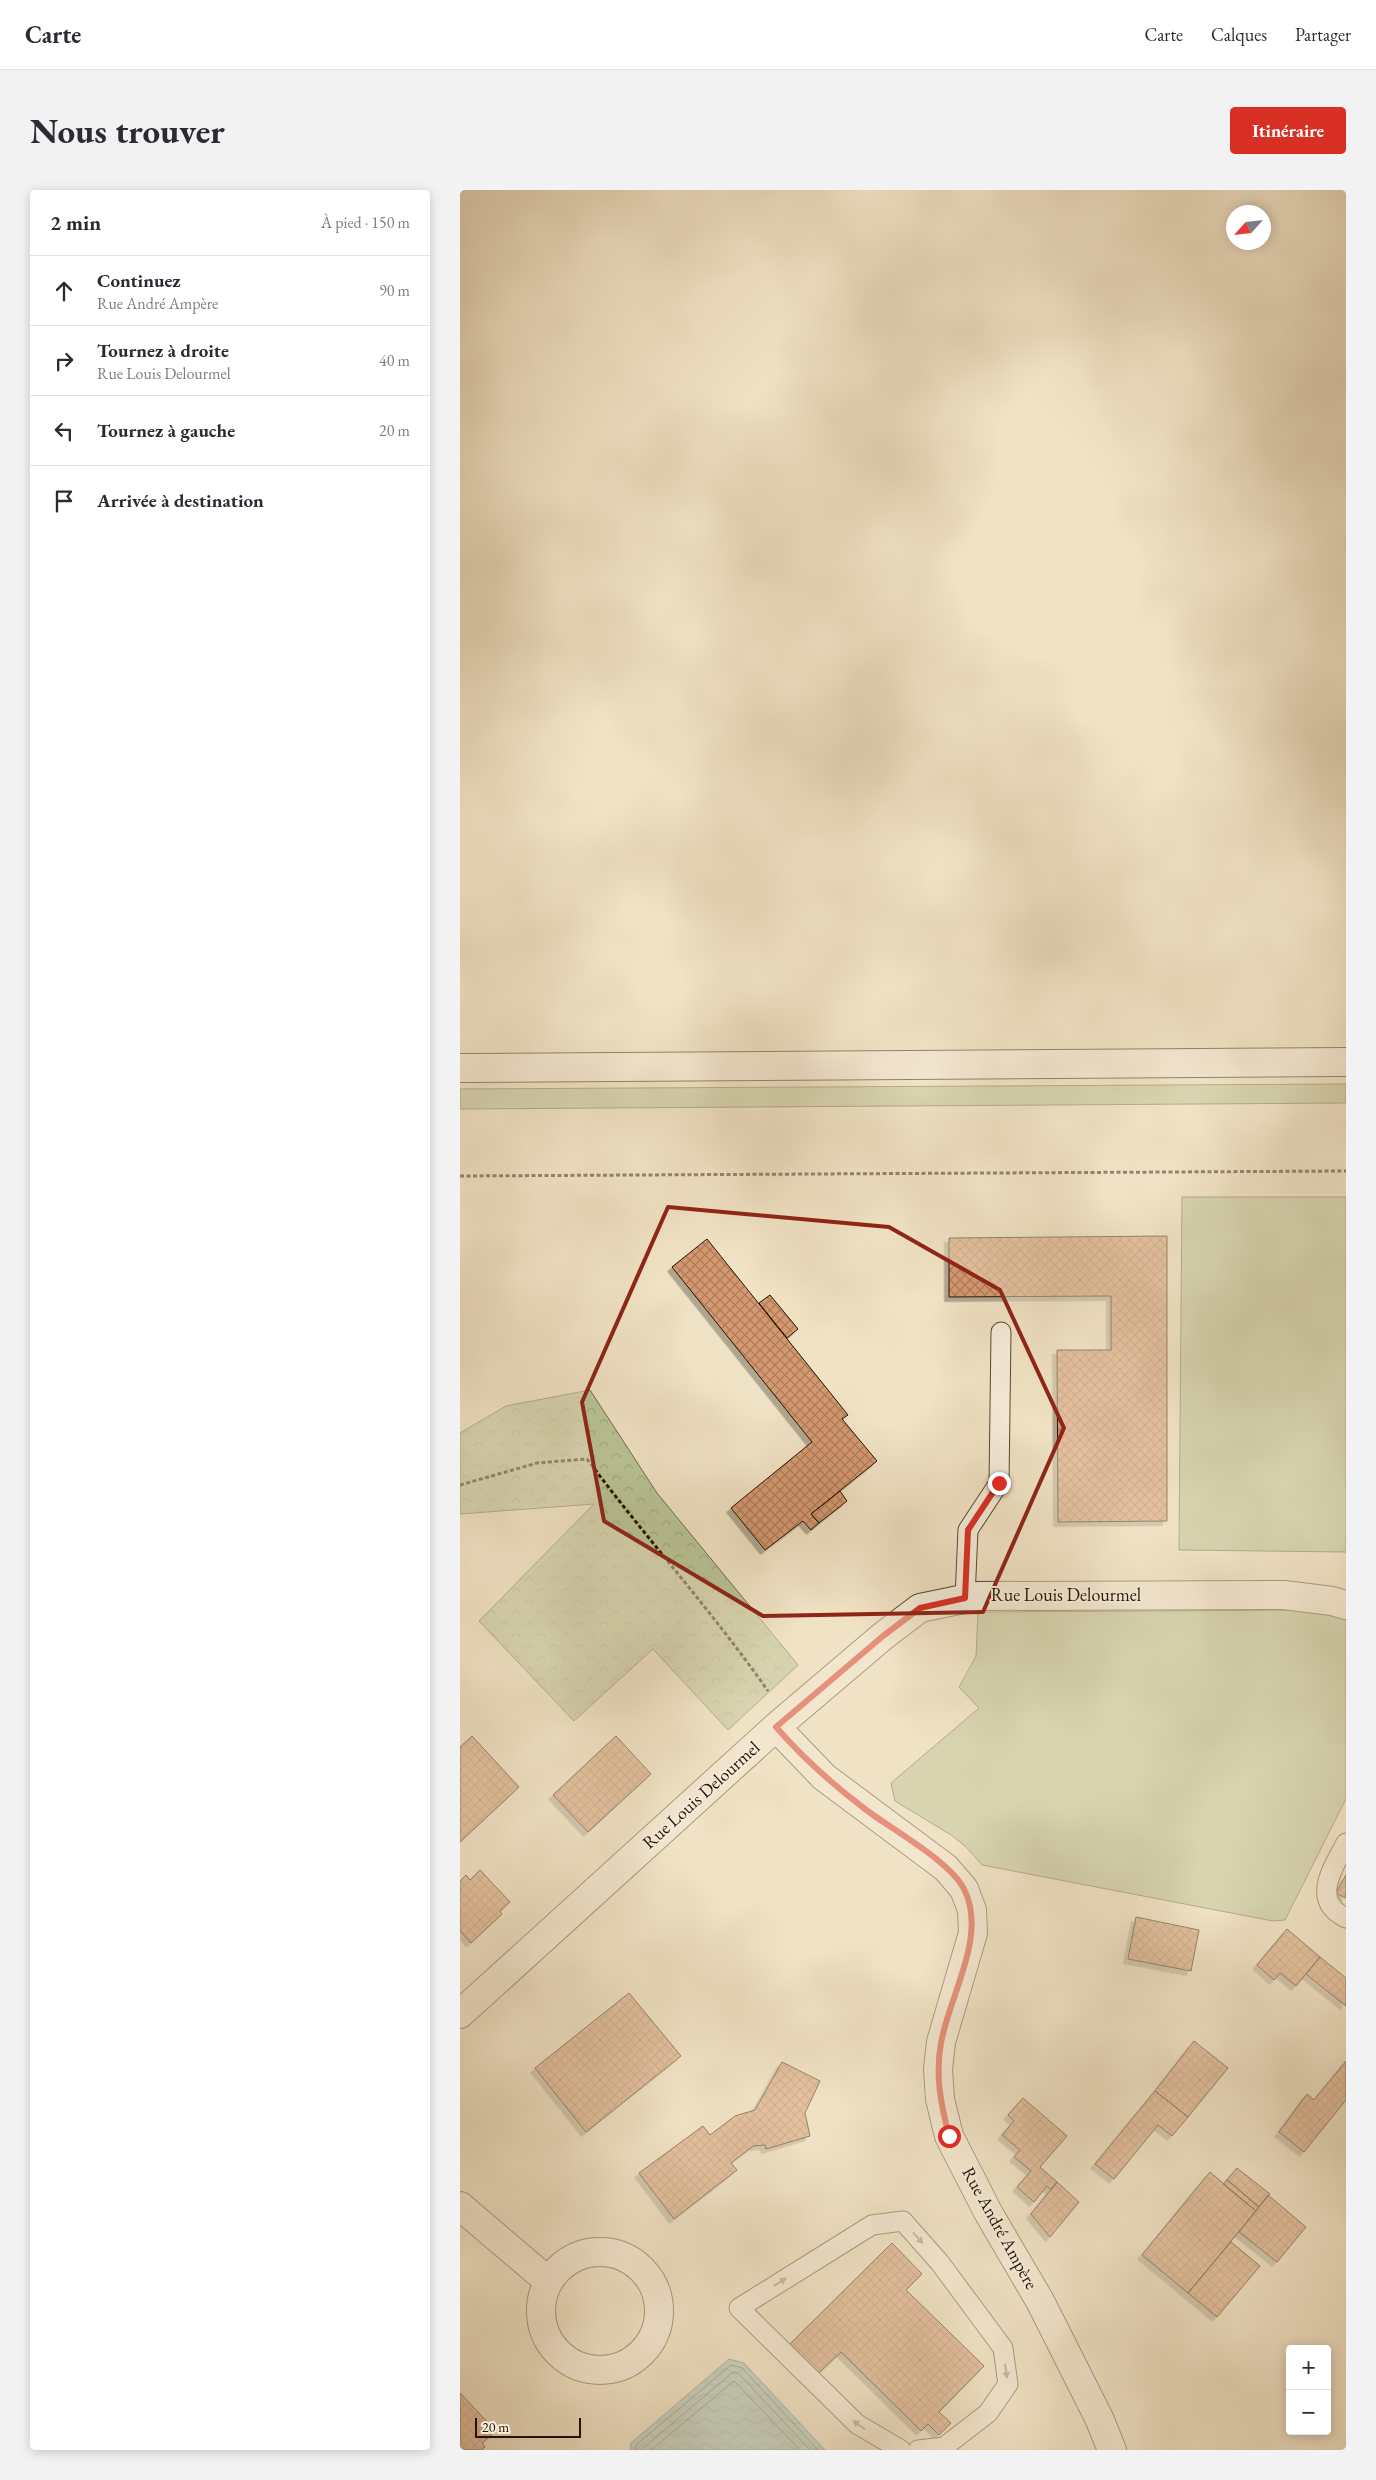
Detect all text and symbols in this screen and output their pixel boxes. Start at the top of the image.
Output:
text: Carte [25,19,81,50]
text: Carte [1144,23,1183,46]
text: Calques [1211,23,1267,46]
text: Partager [1295,23,1351,46]
button: Itinéraire [1230,107,1346,154]
text: Nous trouver [30,108,225,153]
north arrow [1226,205,1271,250]
text: 2 min [50,209,101,236]
text: À pied · 150 m [321,212,410,233]
text: Continuez [97,268,181,293]
icon: ahead [50,277,78,305]
text: 90 m [379,280,410,301]
text: Rue André Ampère [97,293,218,314]
text: Tournez à droite [97,338,229,363]
icon: right [50,347,78,375]
text: 40 m [379,350,410,371]
text: Rue Louis Delourmel [97,363,231,384]
icon: left [50,417,78,445]
text: Tournez à gauche [97,418,235,443]
text: 20 m [379,420,410,441]
icon: arrive [50,487,78,515]
text: Arrivée à destination [97,488,264,513]
route end [988,1472,1011,1495]
street label: Rue Louis Delourmel [991,1583,1141,1606]
street label: Rue Louis Delourmel [637,1736,764,1853]
route start [938,2125,961,2148]
street label: Rue André Ampère [957,2162,1044,2293]
one-way arrow [912,2232,923,2244]
one-way arrow [773,2278,787,2287]
map controls [1286,2345,1331,2435]
button: + [1286,2345,1331,2390]
one-way arrow [1002,2364,1010,2380]
button: − [1286,2390,1331,2435]
scale bar [475,2415,581,2438]
text: 20 m [482,2418,509,2436]
one-way arrow [853,2419,866,2430]

